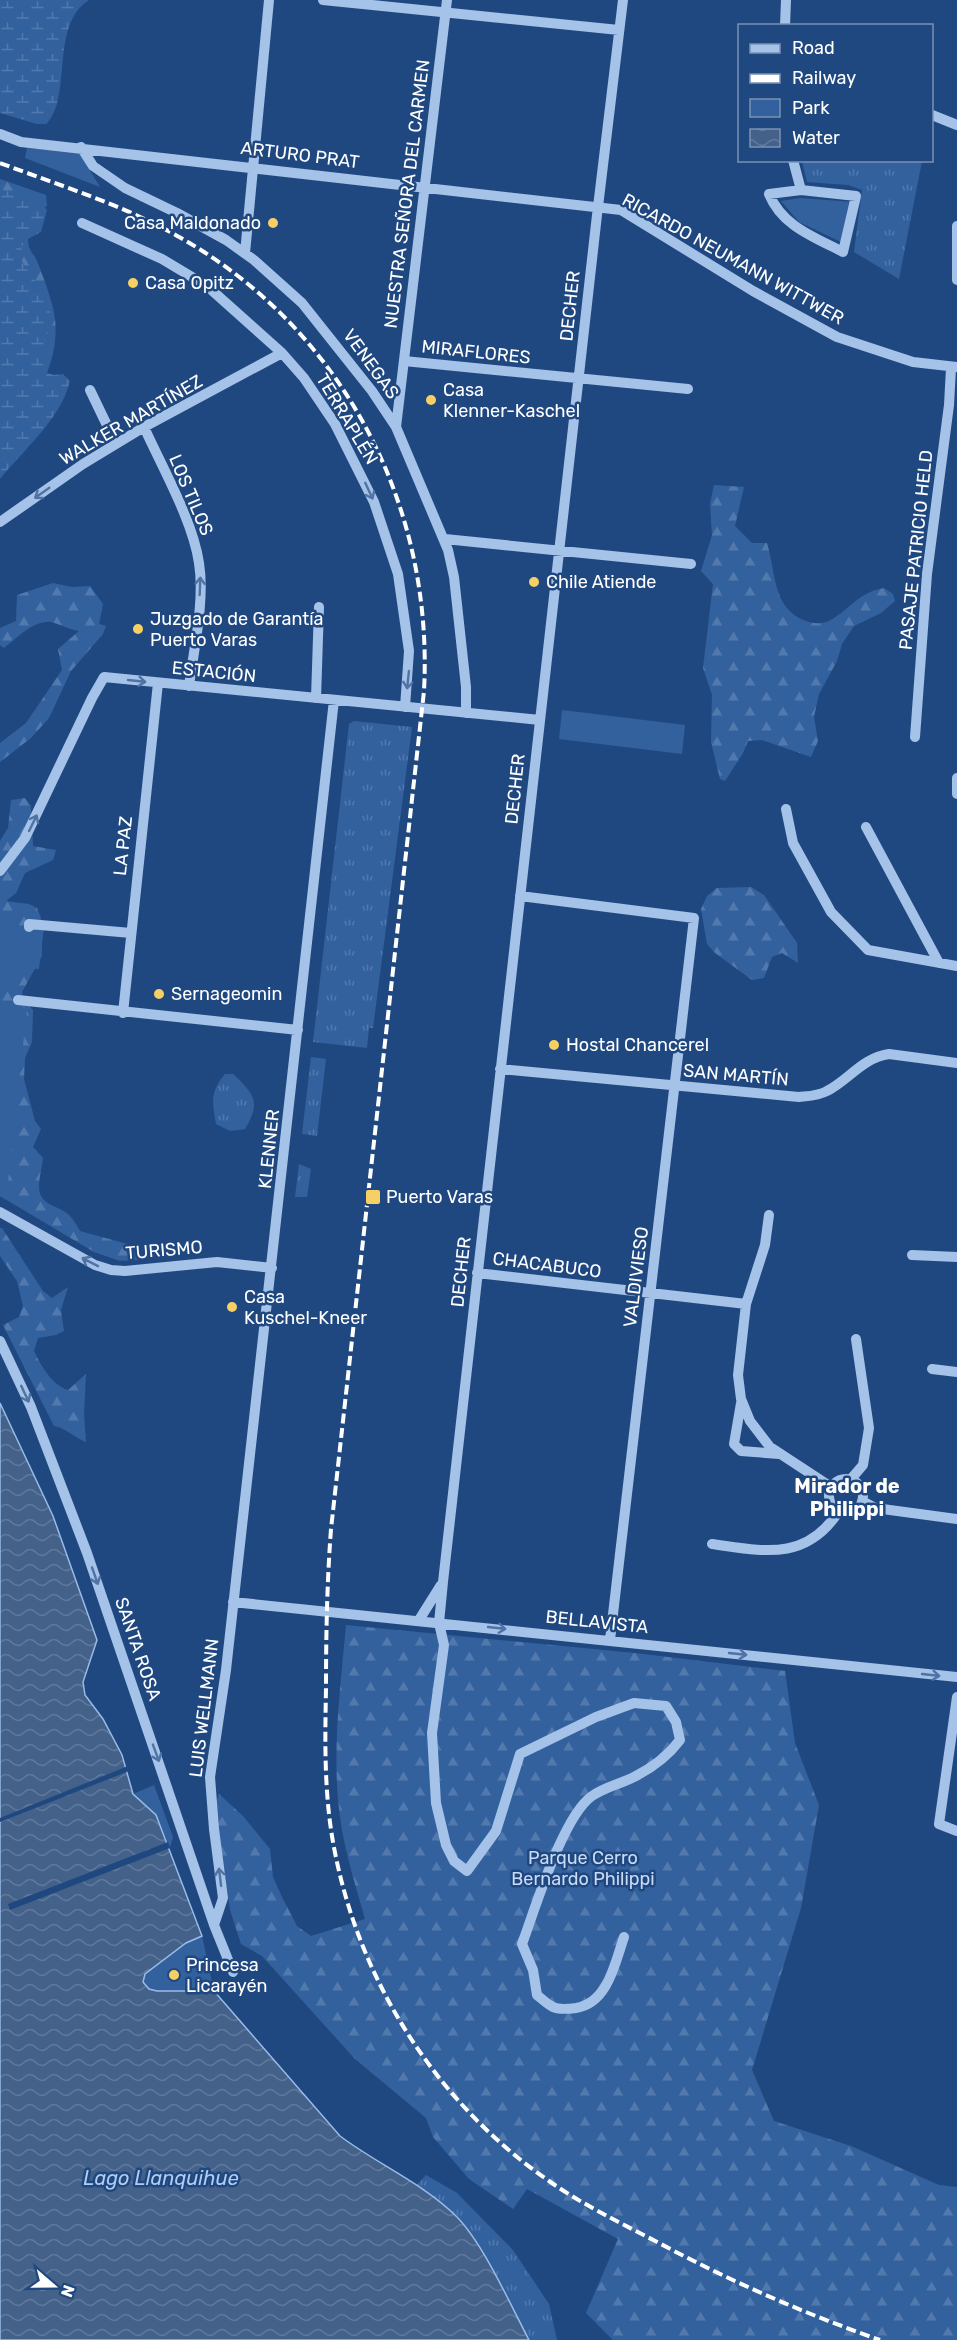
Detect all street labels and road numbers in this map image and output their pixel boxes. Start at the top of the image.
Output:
street label: NUESTRA SEÑORA DEL CARMEN [380,58,434,330]
street label: ARTURO PRAT [239,137,361,173]
street label: RICARDO NEUMANN WITTWER [618,189,848,329]
street label: DECHER [555,269,585,342]
street label: VENEGAS [338,325,404,403]
street label: MIRAFLORES [420,335,532,369]
street label: WALKER MARTÍNEZ [56,370,207,470]
street label: TERRAPLÉN [311,370,383,468]
street label: PASAJE PATRICIO HELD [895,449,937,651]
street label: LOS TILOS [164,451,218,539]
street label: ESTACIÓN [171,657,257,687]
street label: DECHER [500,752,530,825]
street label: LA PAZ [109,815,137,877]
street label: SAN MARTÍN [682,1059,790,1091]
street label: KLENNER [254,1108,284,1190]
street label: VALDIVIESO [619,1225,653,1329]
street label: DECHER [446,1235,476,1308]
street label: TURISMO [124,1236,204,1264]
street label: CHACABUCO [491,1247,603,1283]
street label: SANTA ROSA [110,1595,166,1703]
street label: BELLAVISTA [544,1606,650,1638]
street label: LUIS WELLMANN [185,1637,223,1779]

